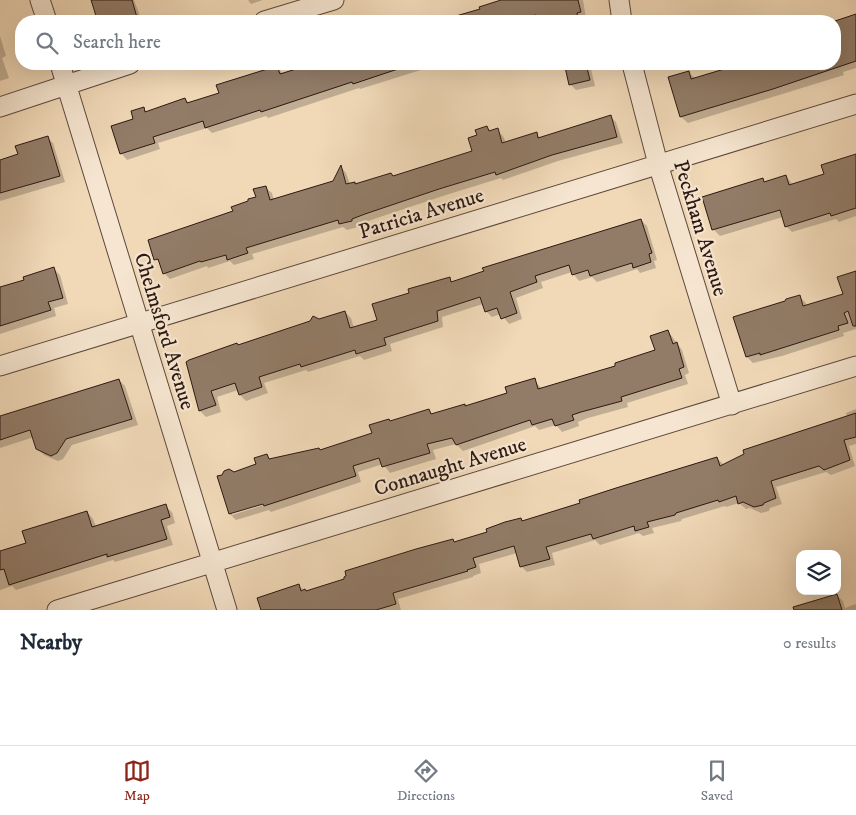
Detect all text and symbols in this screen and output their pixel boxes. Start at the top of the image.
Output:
search box [15,15,841,70]
icon: search [33,29,61,57]
text: Search here [73,31,161,54]
street label: Peckham Avenue [667,157,733,300]
street label: Patricia Avenue [356,183,487,245]
street label: Chelmsford Avenue [128,250,200,413]
street label: Connaught Avenue [371,431,530,502]
map controls [796,550,841,595]
button: layers [796,550,841,595]
text: Nearby [20,630,82,656]
text: 0 results [783,633,836,653]
tab: Map [123,757,151,805]
tab: Directions [397,757,455,805]
tab: Saved [701,757,733,805]

